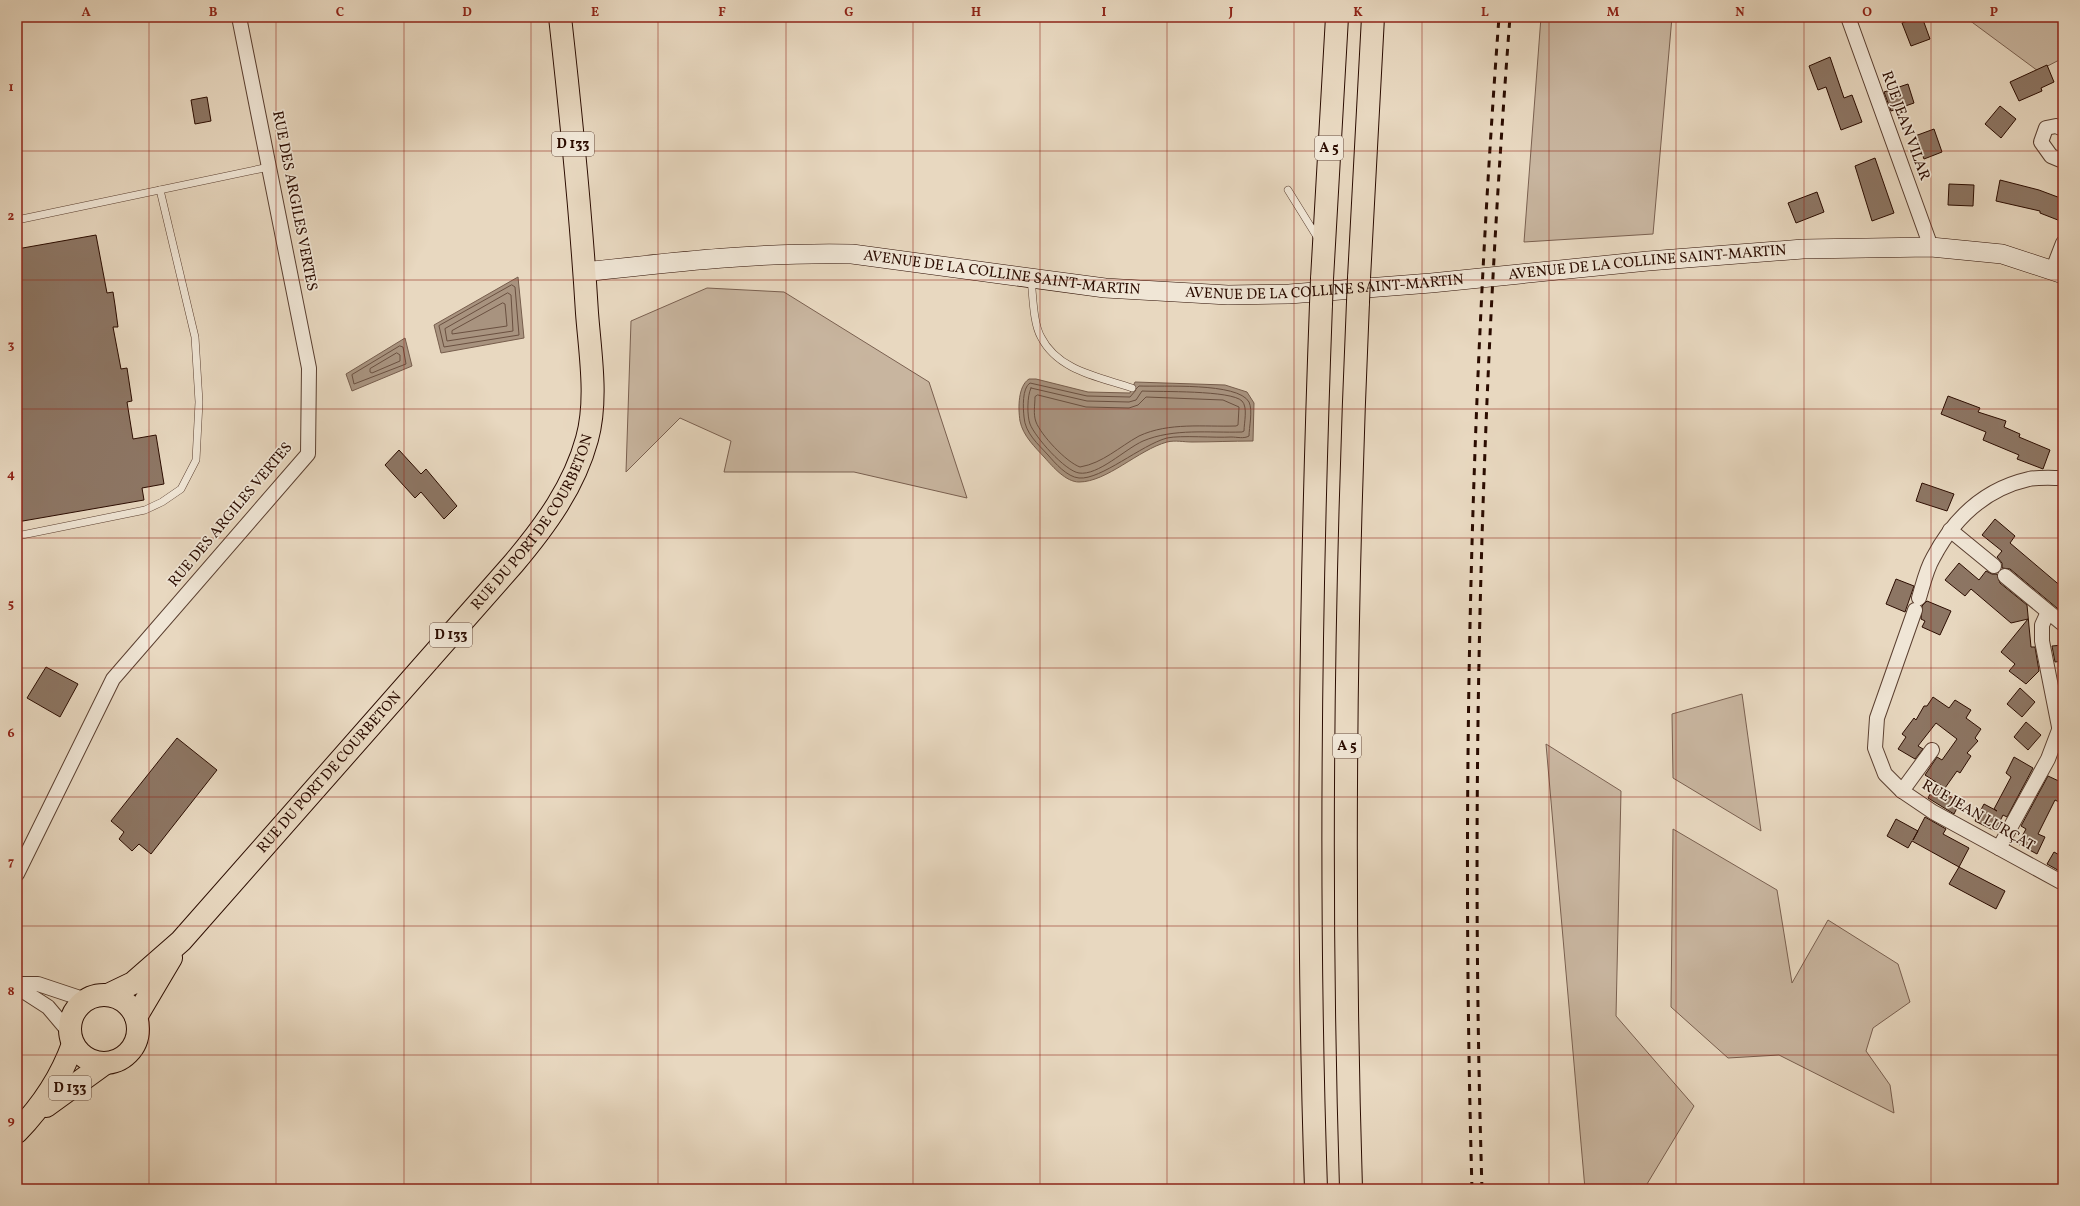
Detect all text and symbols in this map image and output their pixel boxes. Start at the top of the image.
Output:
text: A [81,4,91,22]
text: B [209,4,218,22]
text: C [336,4,344,22]
text: D [462,4,472,22]
text: E [591,4,599,22]
text: F [718,4,726,22]
text: G [844,4,854,22]
text: H [971,4,981,22]
text: I [1102,4,1107,22]
text: J [1228,4,1234,22]
text: K [1353,4,1363,22]
text: L [1481,4,1489,22]
text: M [1607,4,1620,22]
text: N [1735,4,1745,22]
text: O [1862,4,1872,22]
text: P [1990,4,1998,22]
street label: RUE JEAN VILAR [1875,68,1935,184]
text: 1 [8,79,14,97]
street label: RUE DES ARGILES VERTES [266,109,322,293]
road number: D 133 [552,132,594,156]
road number: A 5 [1315,136,1343,160]
text: 2 [8,208,15,226]
street label: AVENUE DE LA COLLINE SAINT-MARTIN [1507,240,1787,286]
street label: AVENUE DE LA COLLINE SAINT-MARTIN [862,245,1141,300]
street label: AVENUE DE LA COLLINE SAINT-MARTIN [1185,269,1465,306]
text: 3 [8,337,15,355]
street label: RUE DU PORT DE COURBETON [466,432,598,615]
street label: RUE DES ARGILES VERTES [164,438,298,592]
text: 4 [7,466,15,484]
text: 5 [8,596,14,614]
road number: D 133 [430,623,472,647]
street label: RUE DU PORT DE COURBETON [252,687,407,858]
text: 6 [7,725,15,743]
road number: A 5 [1333,734,1361,758]
street label: RUE JEAN LURÇAT [1918,775,2039,857]
text: 7 [8,854,14,872]
text: 8 [7,983,15,1001]
road number: D 133 [49,1076,91,1100]
text: 9 [7,1112,15,1130]

